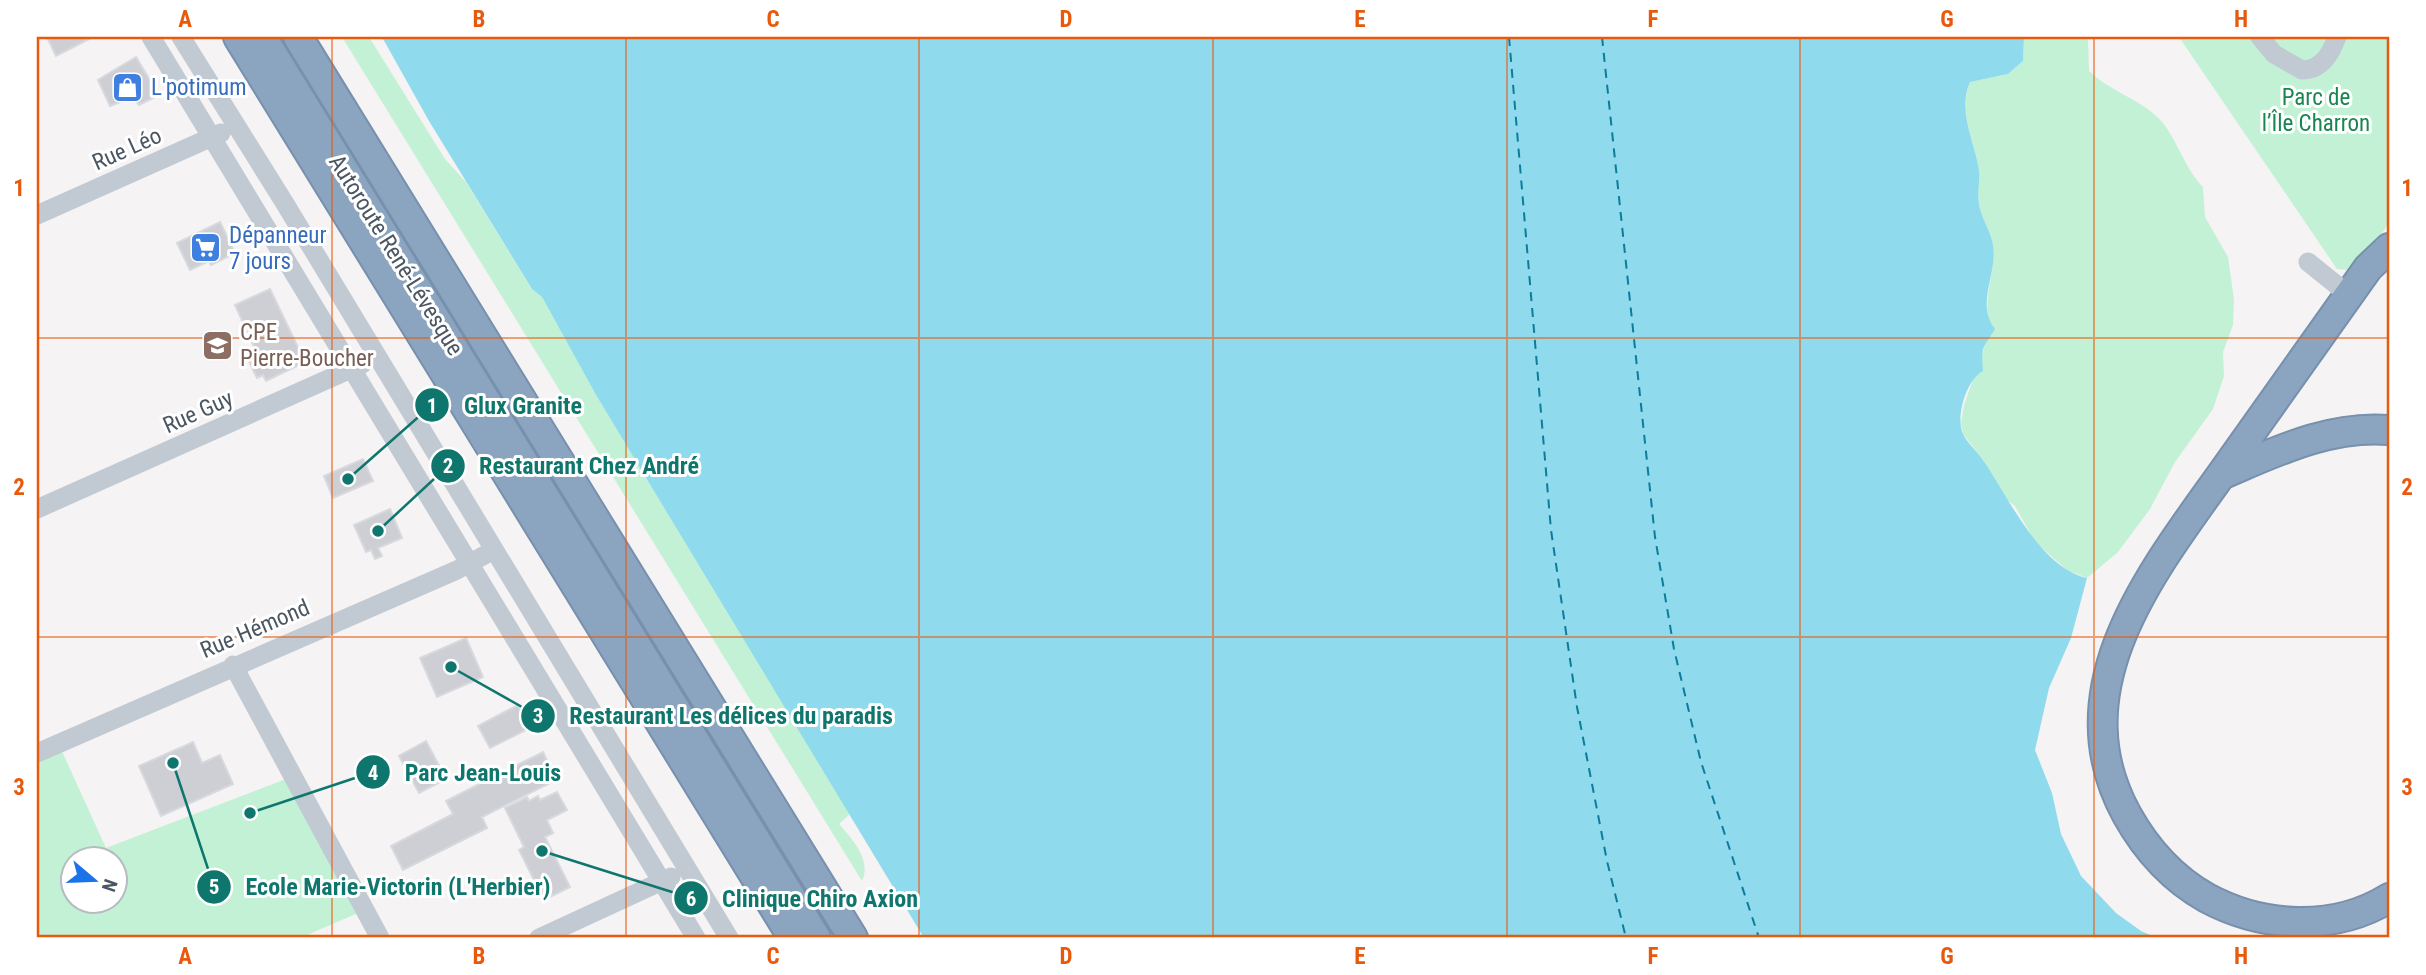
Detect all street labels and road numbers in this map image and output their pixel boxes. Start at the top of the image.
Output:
street label: Rue Léo [88,122,166,176]
street label: Autoroute René-Lévesque [323,150,469,360]
street label: Rue Guy [159,385,238,439]
street label: Rue Hémond [196,594,314,664]

